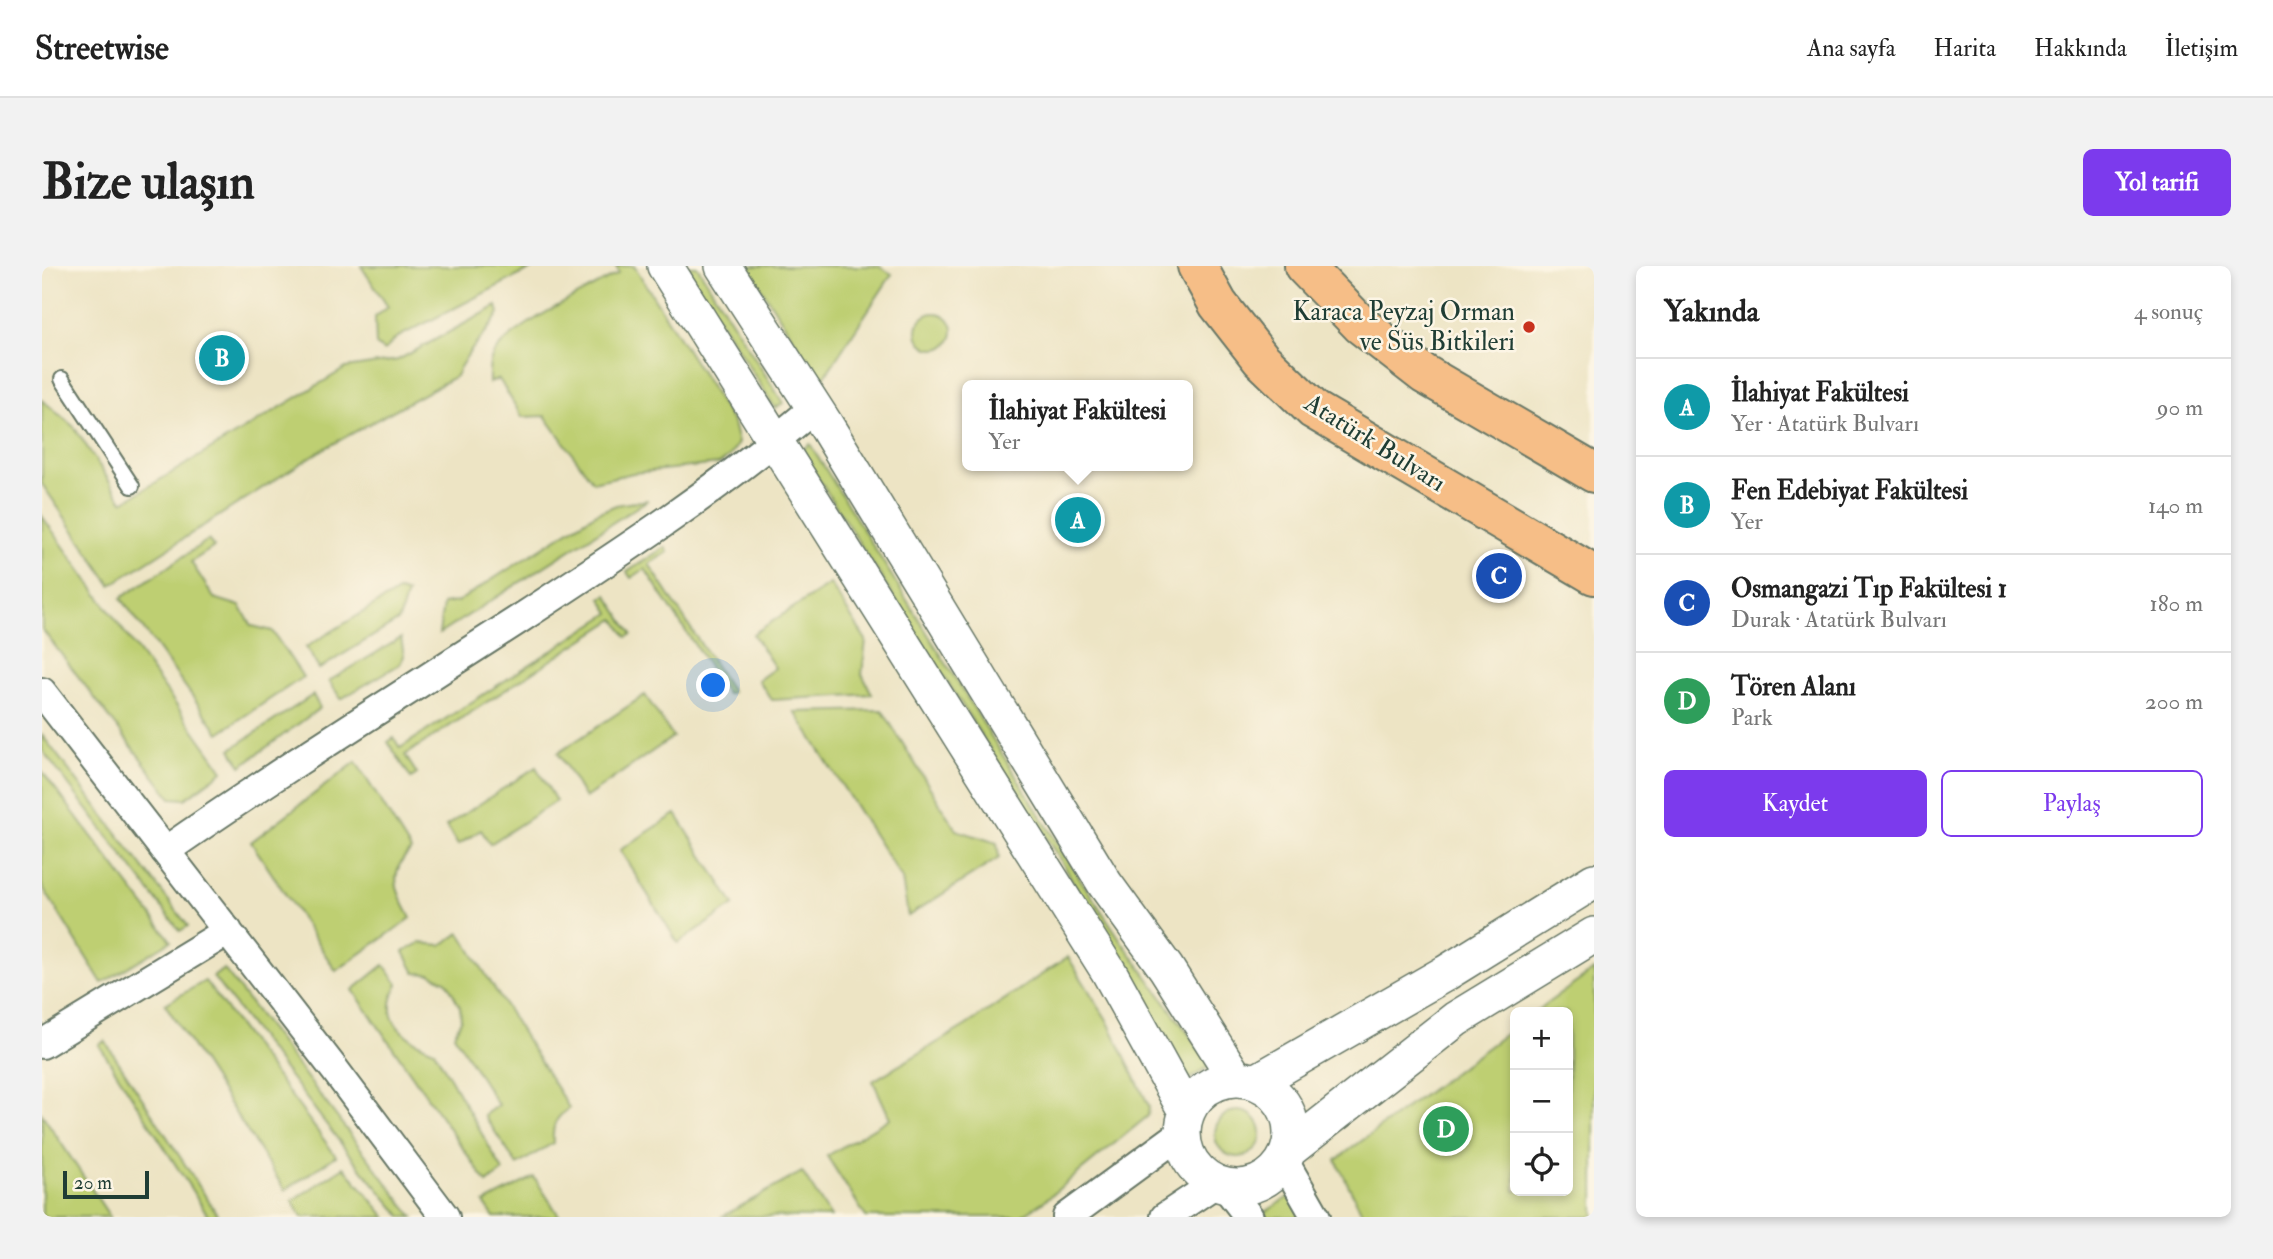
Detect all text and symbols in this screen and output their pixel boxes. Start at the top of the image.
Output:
text: Streetwise [35,28,169,69]
text: Ana sayfa [1807,33,1896,64]
text: Harita [1934,33,1996,64]
text: Hakkında [2034,33,2127,64]
text: İletişim [2165,33,2238,64]
button: Yol tarifi [2083,149,2231,216]
text: Bize ulaşın [42,152,255,213]
text: Yakında [1664,293,1759,330]
place label: Karaca Peyzaj Orman ve Süs Bitkileri [1292,296,1515,358]
text: 4 sonuç [2134,297,2203,326]
marker: Karaca Peyzaj Orman ve Süs Bitkileri [1521,319,1537,335]
pin: B [199,332,245,384]
text: İlahiyat Fakültesi [1731,377,1909,409]
popup [962,380,1193,471]
street label: Atatürk Bulvarı [1298,386,1452,499]
text: A [1680,393,1694,422]
text: 90 m [2157,393,2203,422]
text: İlahiyat Fakültesi [989,395,1166,427]
text: Yer · Atatürk Bulvarı [1731,409,1919,438]
text: Yer [989,427,1020,456]
text: Fen Edebiyat Fakültesi [1731,475,1968,507]
text: B [1679,491,1695,520]
text: 140 m [2148,491,2203,520]
pin: A [1055,494,1101,546]
text: Yer [1731,507,1763,536]
pin: C [1476,550,1522,602]
text: Osmangazi Tıp Fakültesi 1 [1731,573,2007,605]
text: C [1679,589,1695,618]
text: 180 m [2150,589,2203,618]
text: Durak · Atatürk Bulvarı [1731,605,1947,634]
your location [696,668,730,702]
text: Tören Alanı [1731,671,1856,703]
text: D [1678,687,1696,716]
text: 200 m [2145,687,2203,716]
text: Park [1731,703,1773,732]
button: Kaydet [1664,770,1927,837]
button: Paylaş [1941,770,2203,837]
map controls [1510,1007,1573,1196]
button: + [1510,1007,1573,1070]
button: − [1510,1070,1573,1133]
pin: D [1423,1103,1469,1155]
button: locate [1510,1133,1573,1196]
scale bar [63,1168,149,1200]
text: 20 m [74,1171,112,1195]

